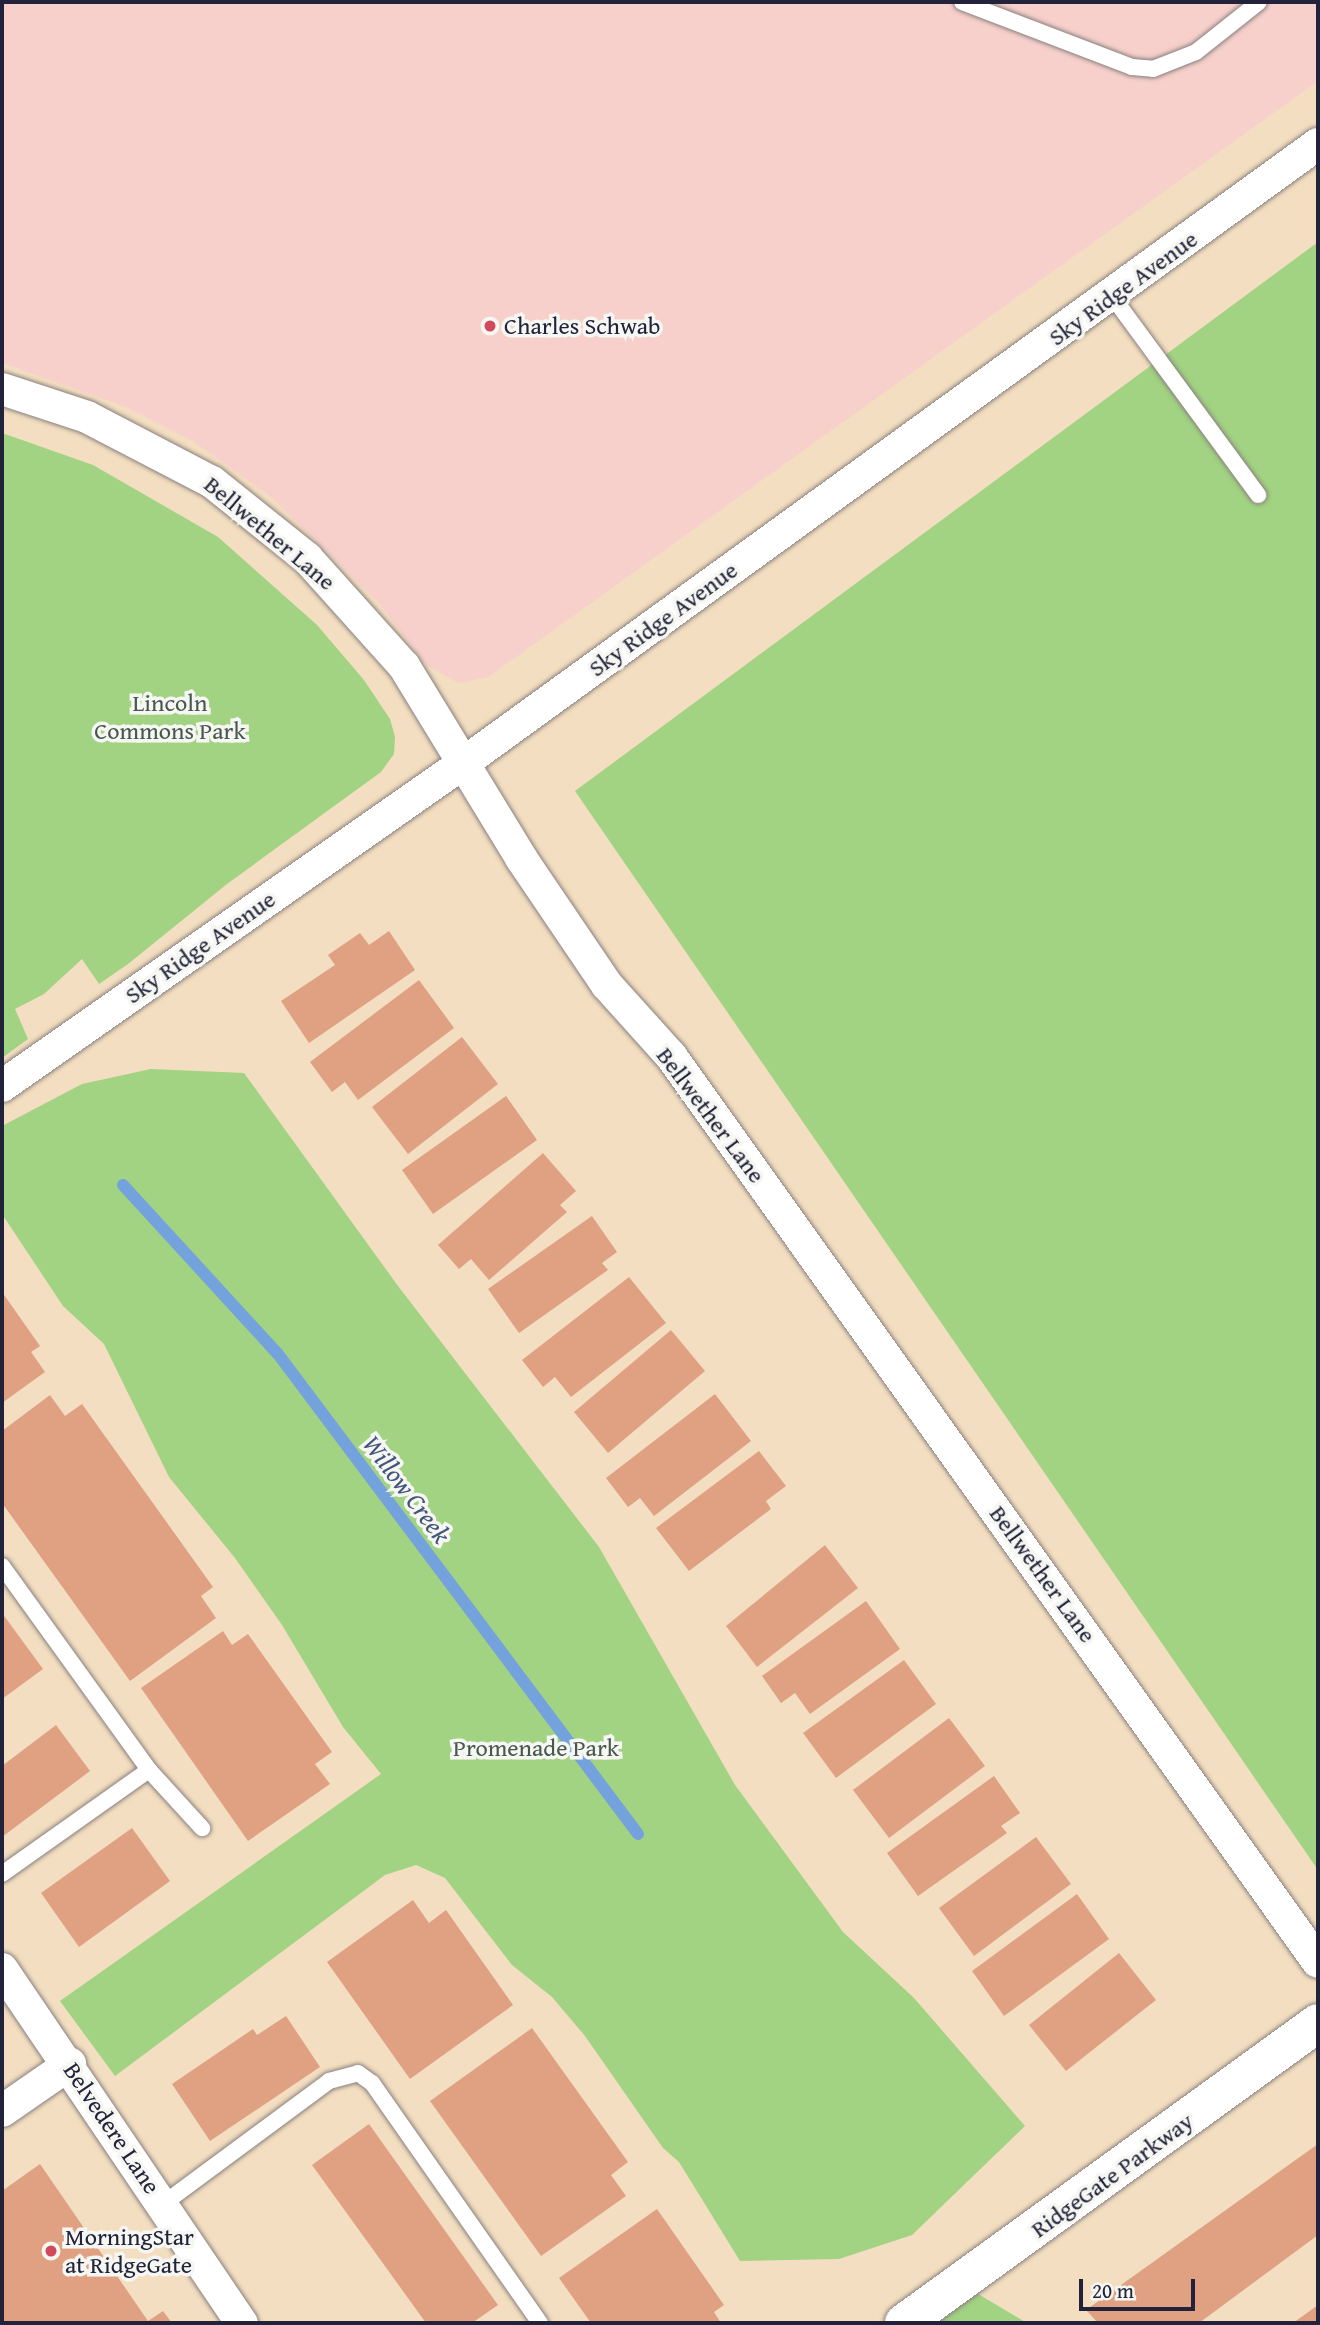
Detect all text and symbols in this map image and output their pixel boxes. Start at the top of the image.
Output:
street label: Sky Ridge Avenue [1043,224,1203,352]
place label: Charles Schwab [504,312,660,340]
marker: Charles Schwab [482,318,498,334]
street label: Bellwether Lane [199,470,341,596]
street label: Sky Ridge Avenue [583,555,743,683]
park label: Lincoln Commons Park [94,689,246,745]
street label: Sky Ridge Avenue [119,885,281,1009]
street label: Bellwether Lane [651,1042,771,1188]
water label: Willow Creek [356,1429,458,1549]
street label: Bellwether Lane [984,1500,1102,1648]
park label: Promenade Park [453,1734,619,1762]
street label: Belvedere Lane [58,2057,166,2199]
street label: RidgeGate Parkway [1025,2107,1199,2243]
place label: MorningStar at RidgeGate [65,2223,194,2279]
marker: MorningStar at RidgeGate [43,2243,59,2259]
scale bar [1082,2266,1198,2310]
text: 20 m [1092,2275,1134,2306]

